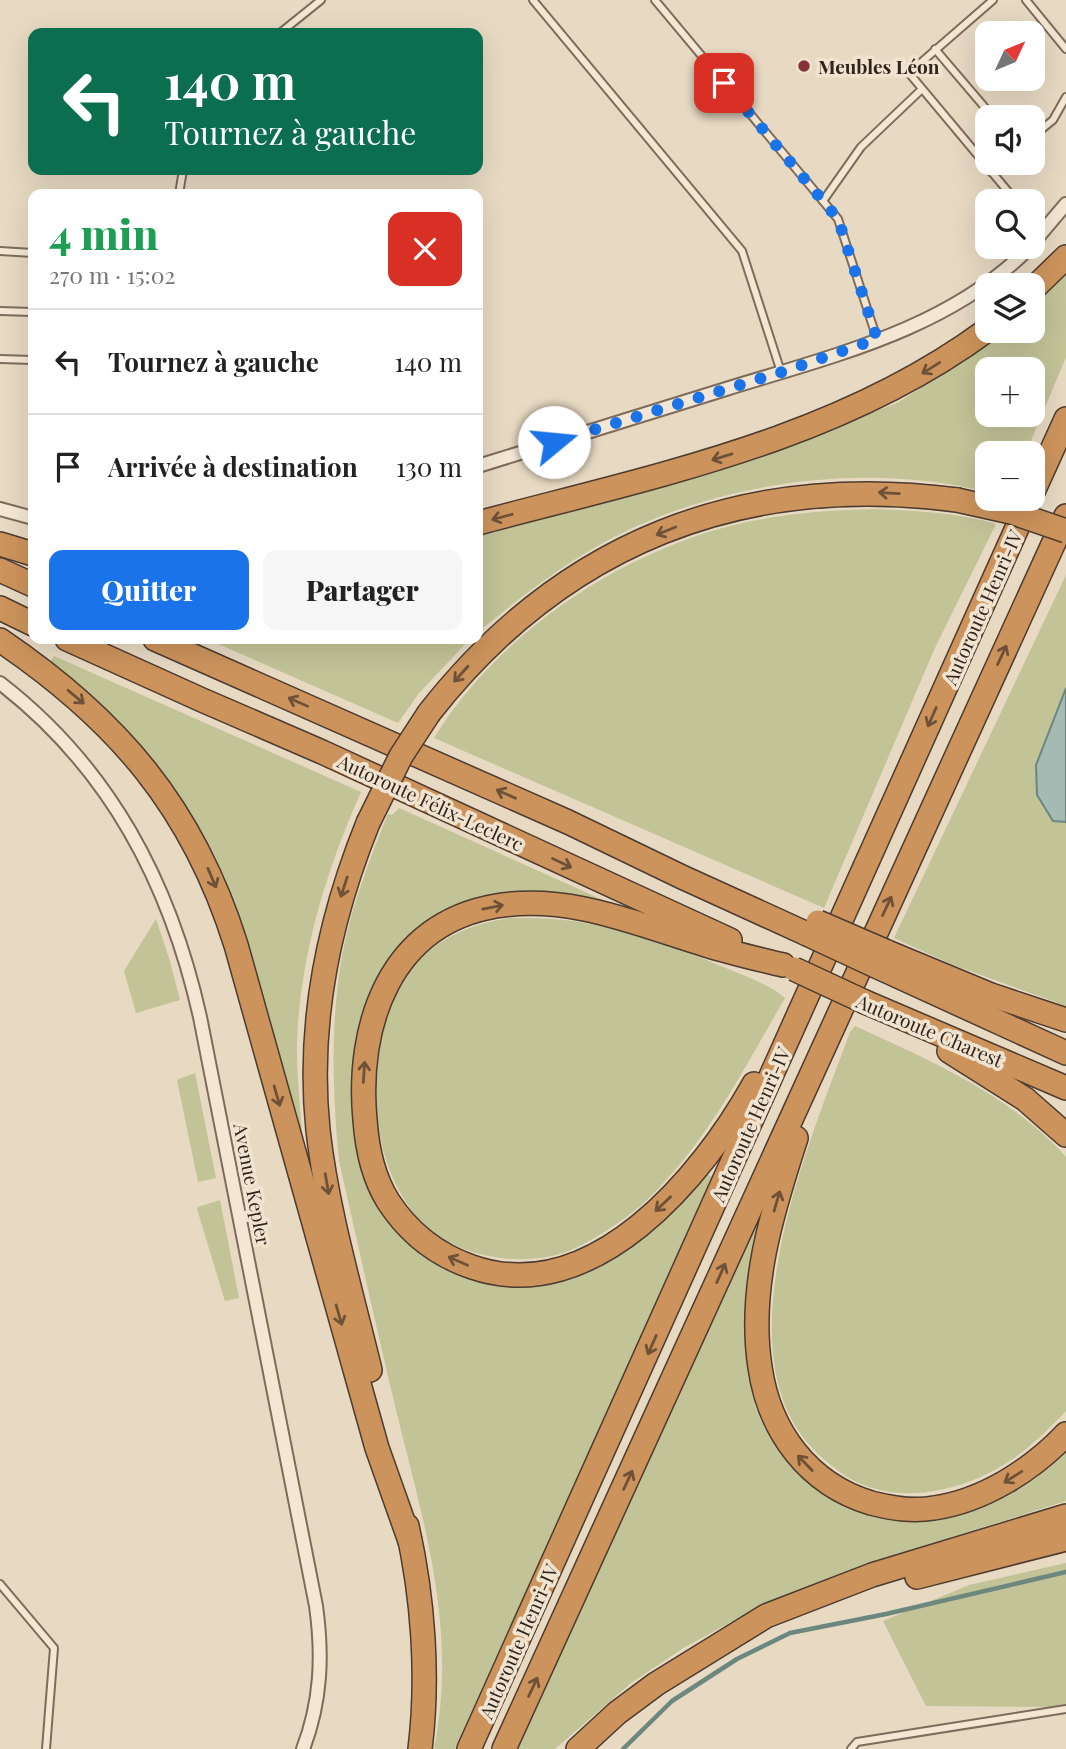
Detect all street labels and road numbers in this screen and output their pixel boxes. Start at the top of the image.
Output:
street label: Autoroute Henri-IV [936,525,1028,689]
street label: Autoroute Félix-Leclerc [333,747,528,856]
street label: Autoroute Charest [852,987,1007,1073]
street label: Autoroute Henri-IV [704,1042,796,1206]
street label: Avenue Kepler [228,1120,278,1248]
street label: Autoroute Henri-IV [472,1559,564,1723]

